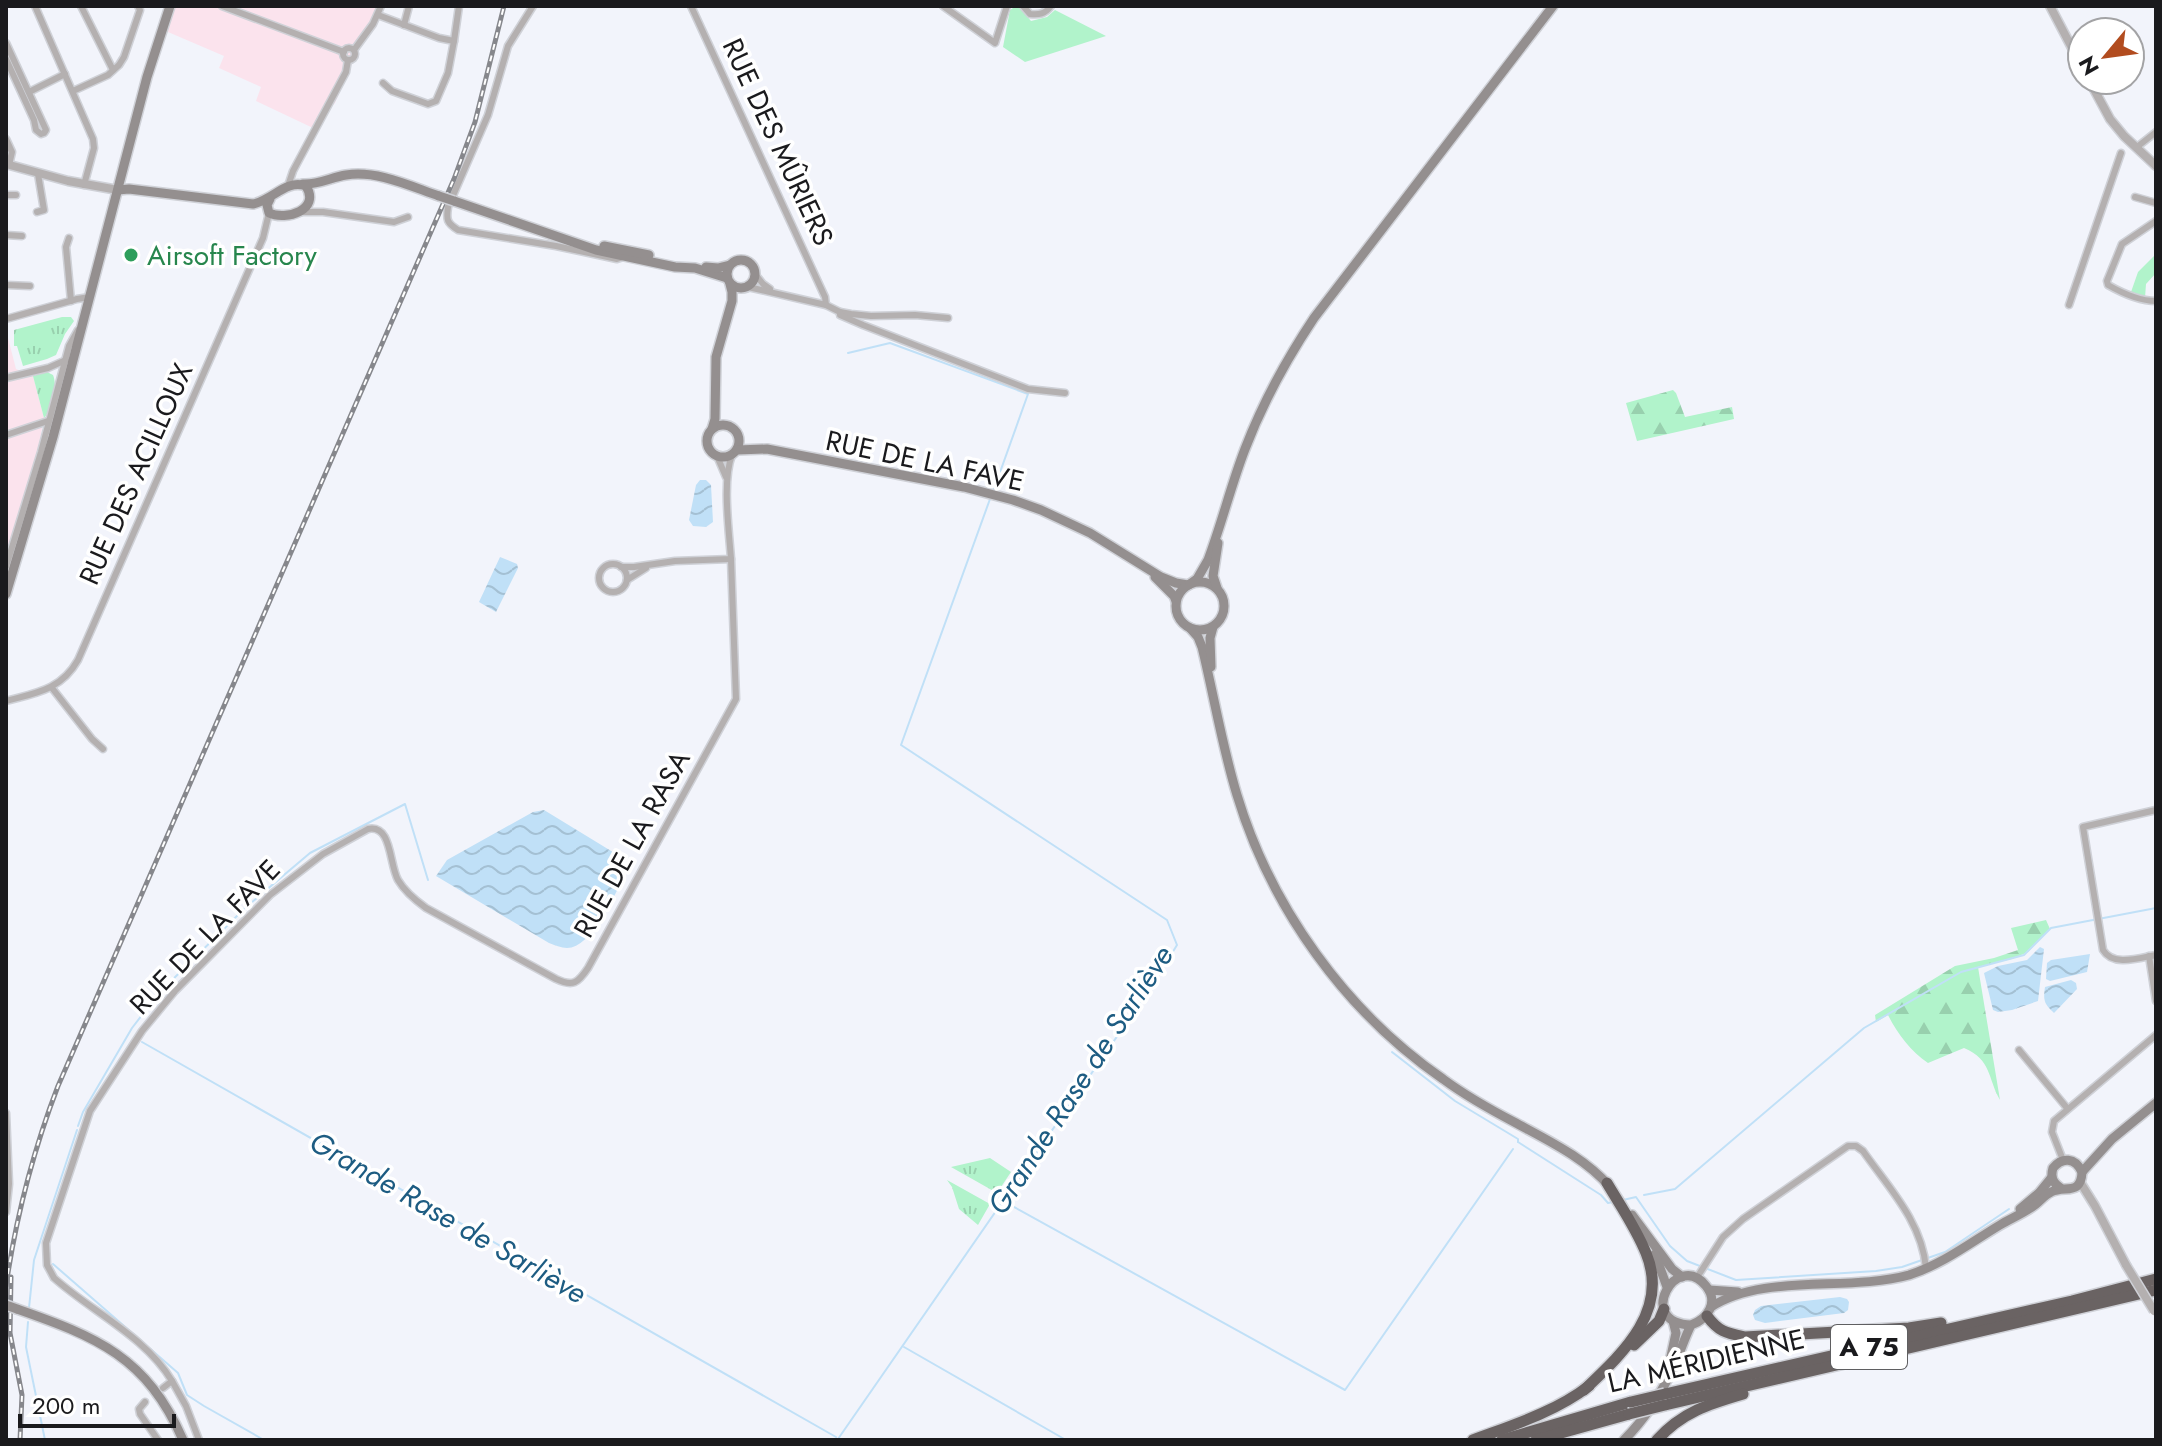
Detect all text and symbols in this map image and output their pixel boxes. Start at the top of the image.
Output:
north arrow [2066,16,2146,96]
street label: RUE DES MÛRIERS [712,32,844,252]
text: N [2070,50,2107,81]
place label: Airsoft Factory [147,235,318,276]
marker: Airsoft Factory [122,246,140,264]
street label: RUE DES ACILLOUX [69,356,203,591]
street label: RUE DE LA FAVE [822,420,1028,502]
street label: RUE DE LA RASA [564,743,701,945]
street label: RUE DE LA FAVE [120,850,290,1024]
water label: Grande Rase de Sarliève [977,937,1183,1223]
water label: Grande Rase de Sarliève [302,1120,594,1314]
street label: LA MÉRIDIENNE [1603,1318,1809,1404]
road number: A 75 [1831,1325,1907,1369]
scale bar [20,1378,174,1428]
text: 200 m [32,1388,100,1423]

